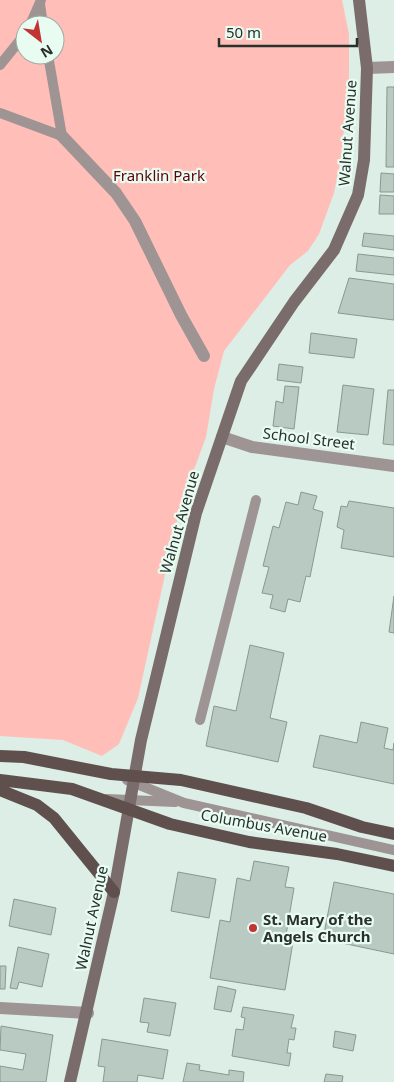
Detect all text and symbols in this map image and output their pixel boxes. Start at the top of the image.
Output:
north arrow [15,15,65,65]
scale bar [219,15,356,47]
text: 50 m [226,22,261,42]
text: N [37,40,57,63]
street label: Walnut Avenue [333,79,361,187]
park label: Franklin Park [113,165,205,185]
street label: School Street [262,422,357,454]
street label: Walnut Avenue [155,468,203,576]
street label: Columbus Avenue [199,804,329,846]
street label: Walnut Avenue [70,864,112,972]
place label: St. Mary of the Angels Church [263,909,373,946]
marker: St. Mary of the Angels Church [247,922,259,934]

